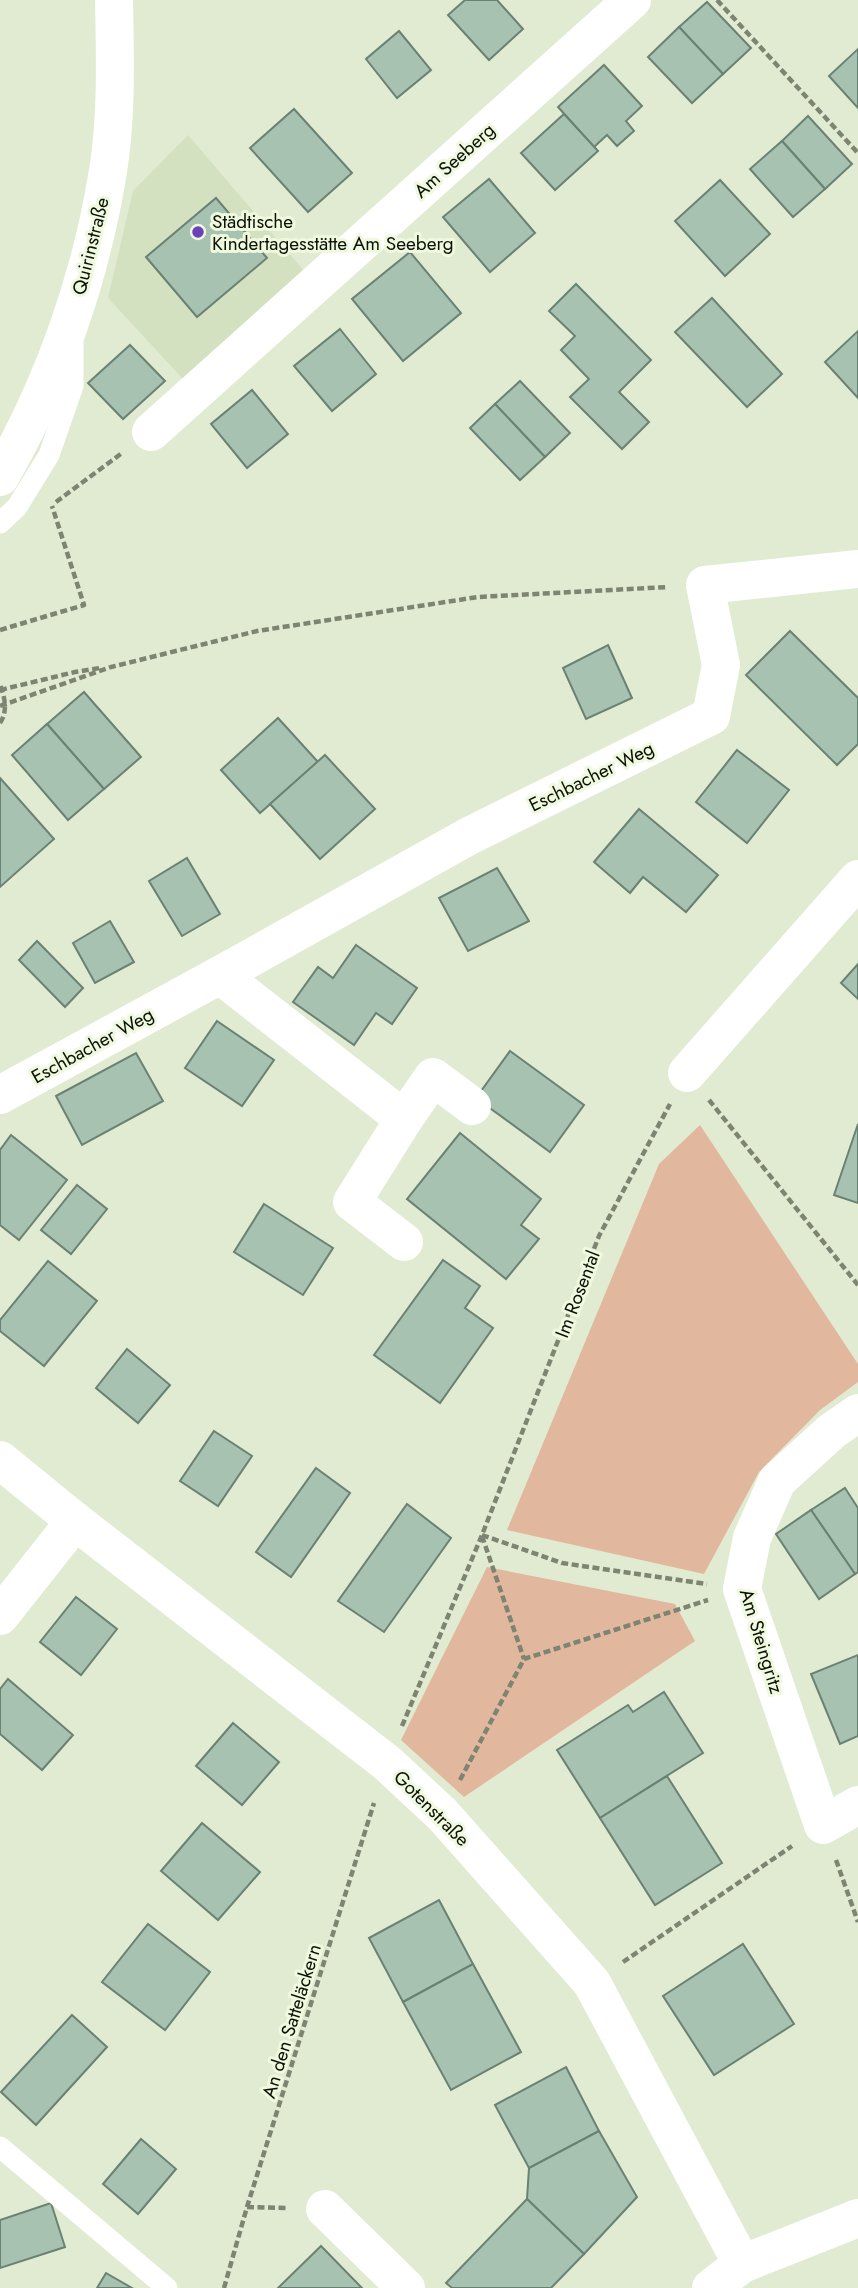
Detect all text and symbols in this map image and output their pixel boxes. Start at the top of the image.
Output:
street label: Am Seeberg [408,117,501,204]
street label: Quirinstraße [65,194,116,298]
place label: Städtische Kindertagesstätte Am Seeberg [212,208,454,257]
marker: Städtische Kindertagesstätte Am Seeberg [190,224,206,240]
street label: Eschbacher Weg [524,734,658,818]
street label: Eschbacher Weg [26,1001,158,1090]
street label: Im Rosental [548,1247,606,1342]
street label: Am Steingritz [733,1585,790,1697]
street label: Gotenstraße [388,1764,476,1853]
street label: An den Satteläckern [255,1941,328,2102]

